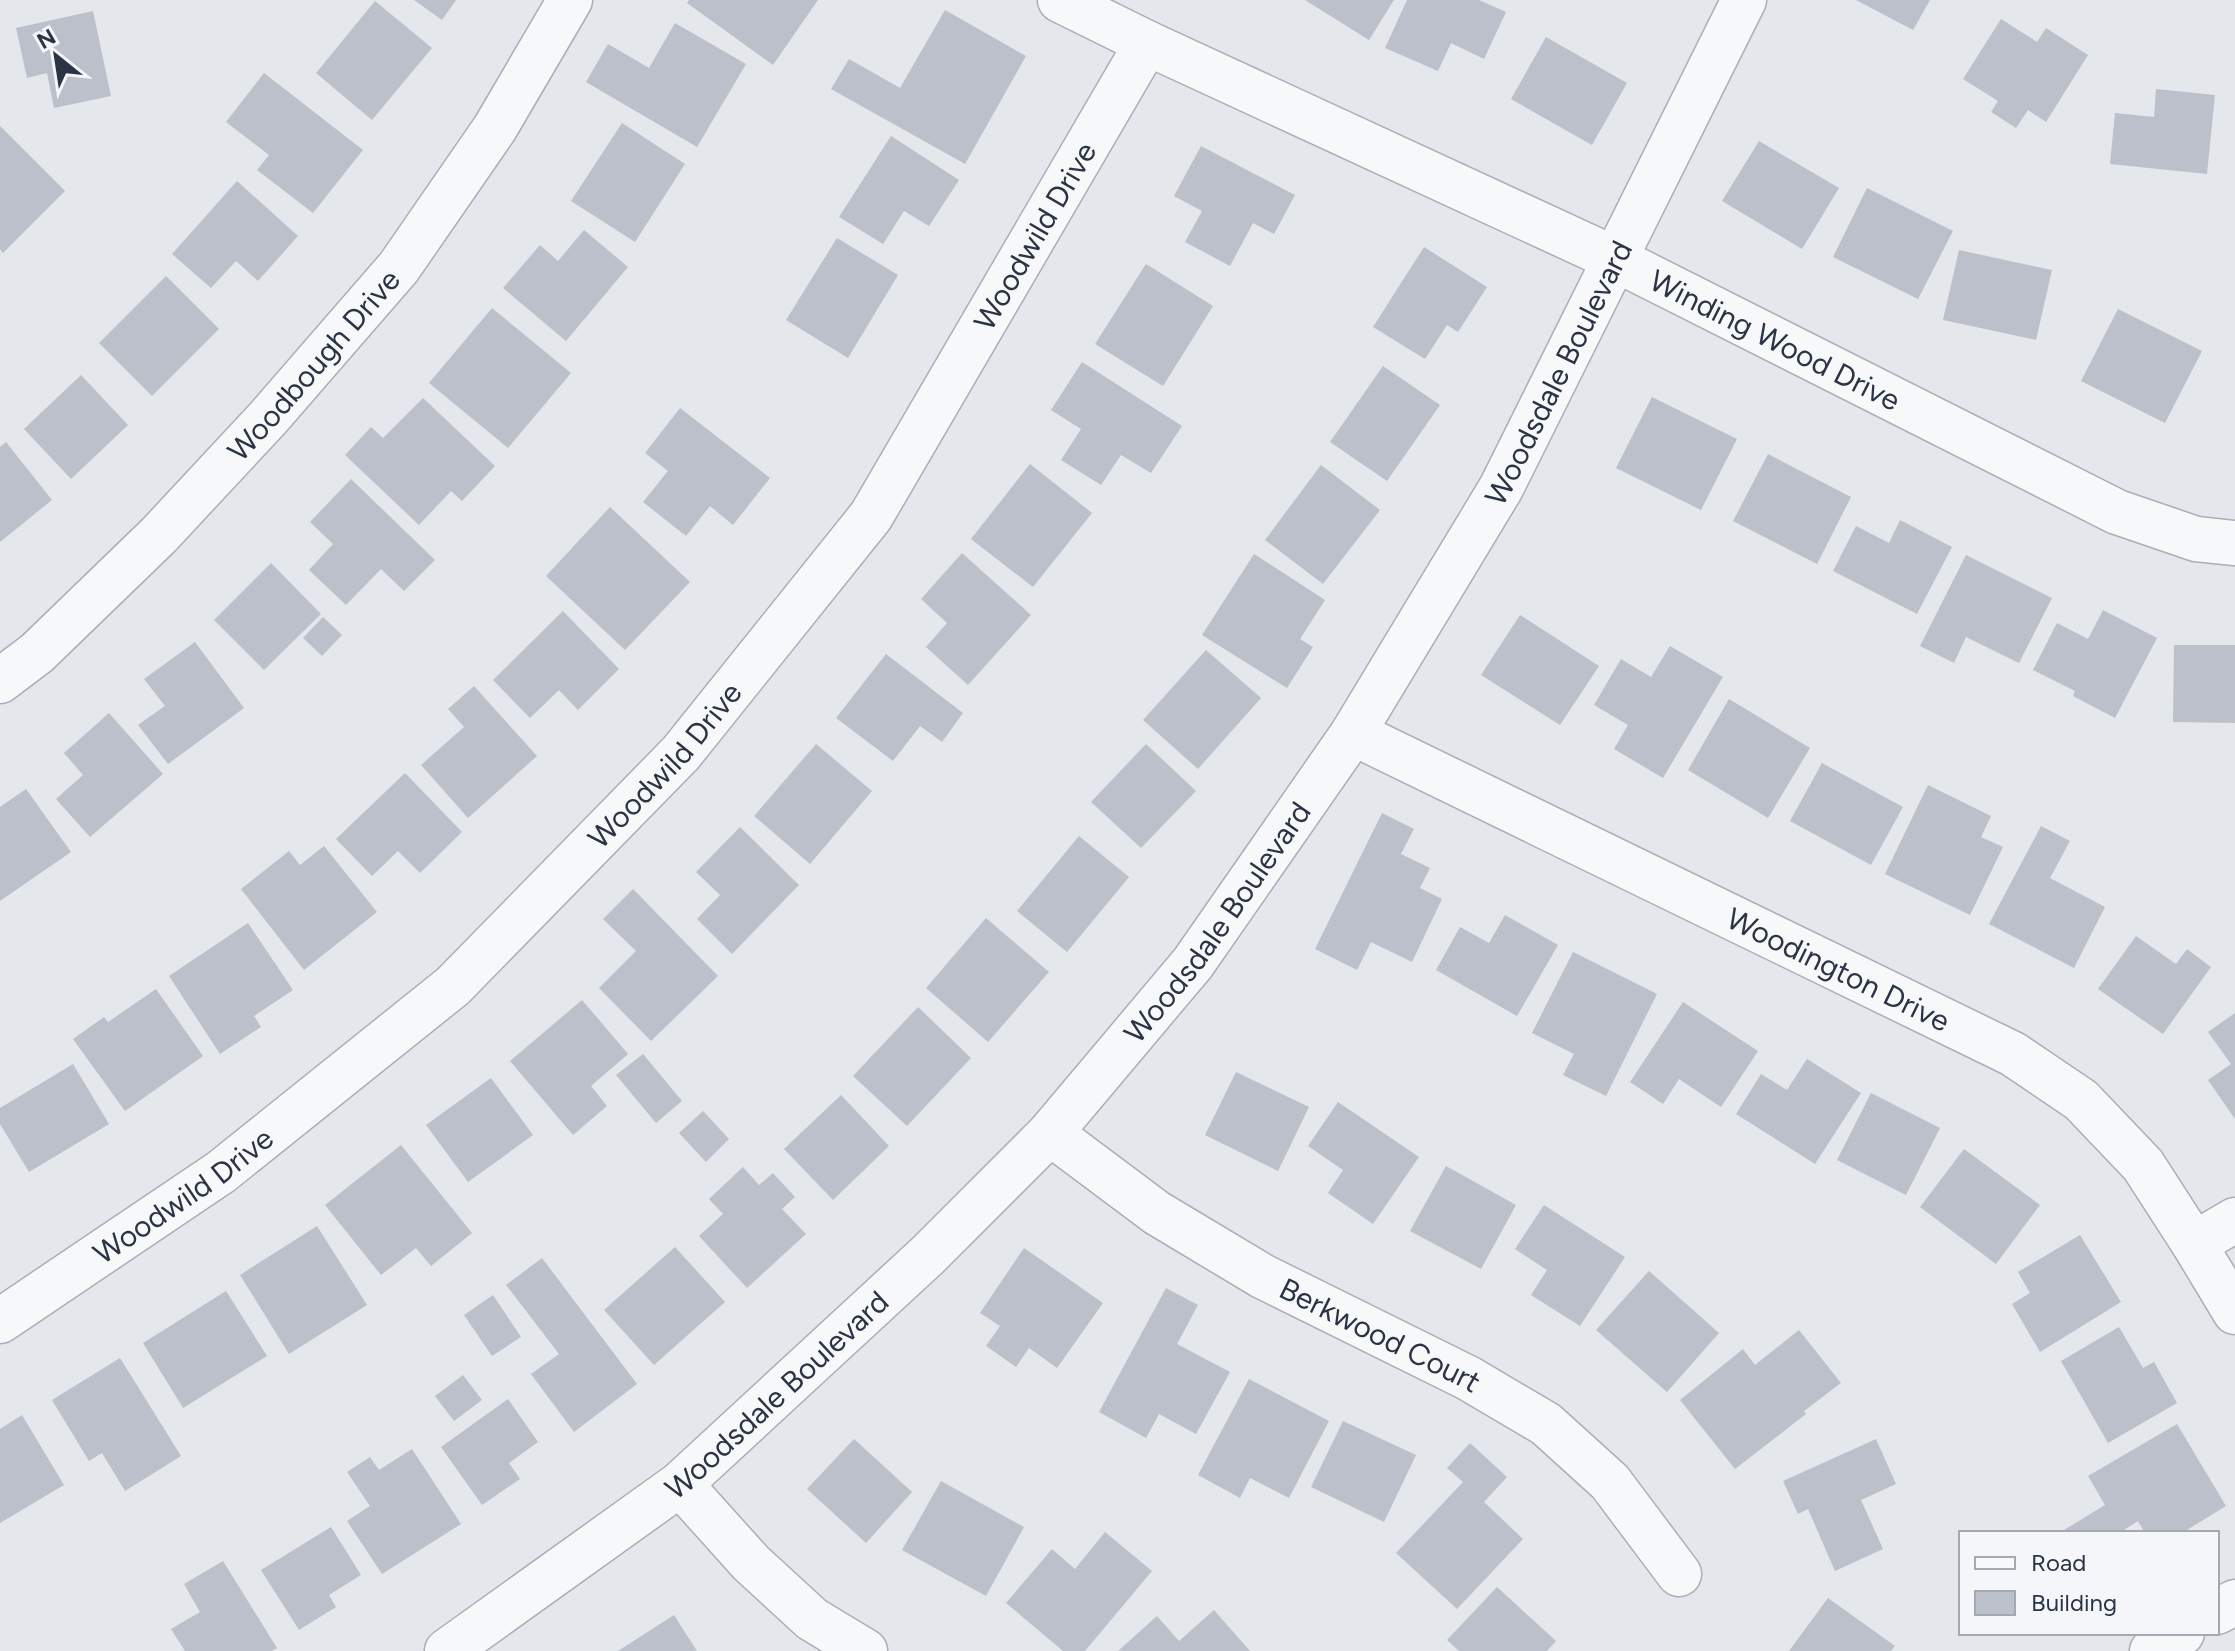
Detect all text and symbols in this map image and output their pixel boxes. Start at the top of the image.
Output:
north arrow [16,16,96,96]
text: N [32,23,60,55]
street label: Woodwild Drive [965,135,1104,337]
street label: Woodsdale Boulevard [1477,234,1640,512]
street label: Woodbough Drive [219,261,407,468]
street label: Winding Wood Drive [1644,261,1907,418]
street label: Woodwild Drive [580,674,749,856]
street label: Woodsdale Boulevard [1116,794,1318,1050]
street label: Woodington Drive [1721,899,1956,1039]
street label: Woodwild Drive [86,1119,280,1271]
street label: Berkwood Court [1274,1269,1488,1400]
street label: Woodsdale Boulevard [658,1283,896,1507]
legend [1959,1531,2219,1635]
text: Road [2031,1548,2086,1577]
text: Building [2031,1588,2117,1617]

